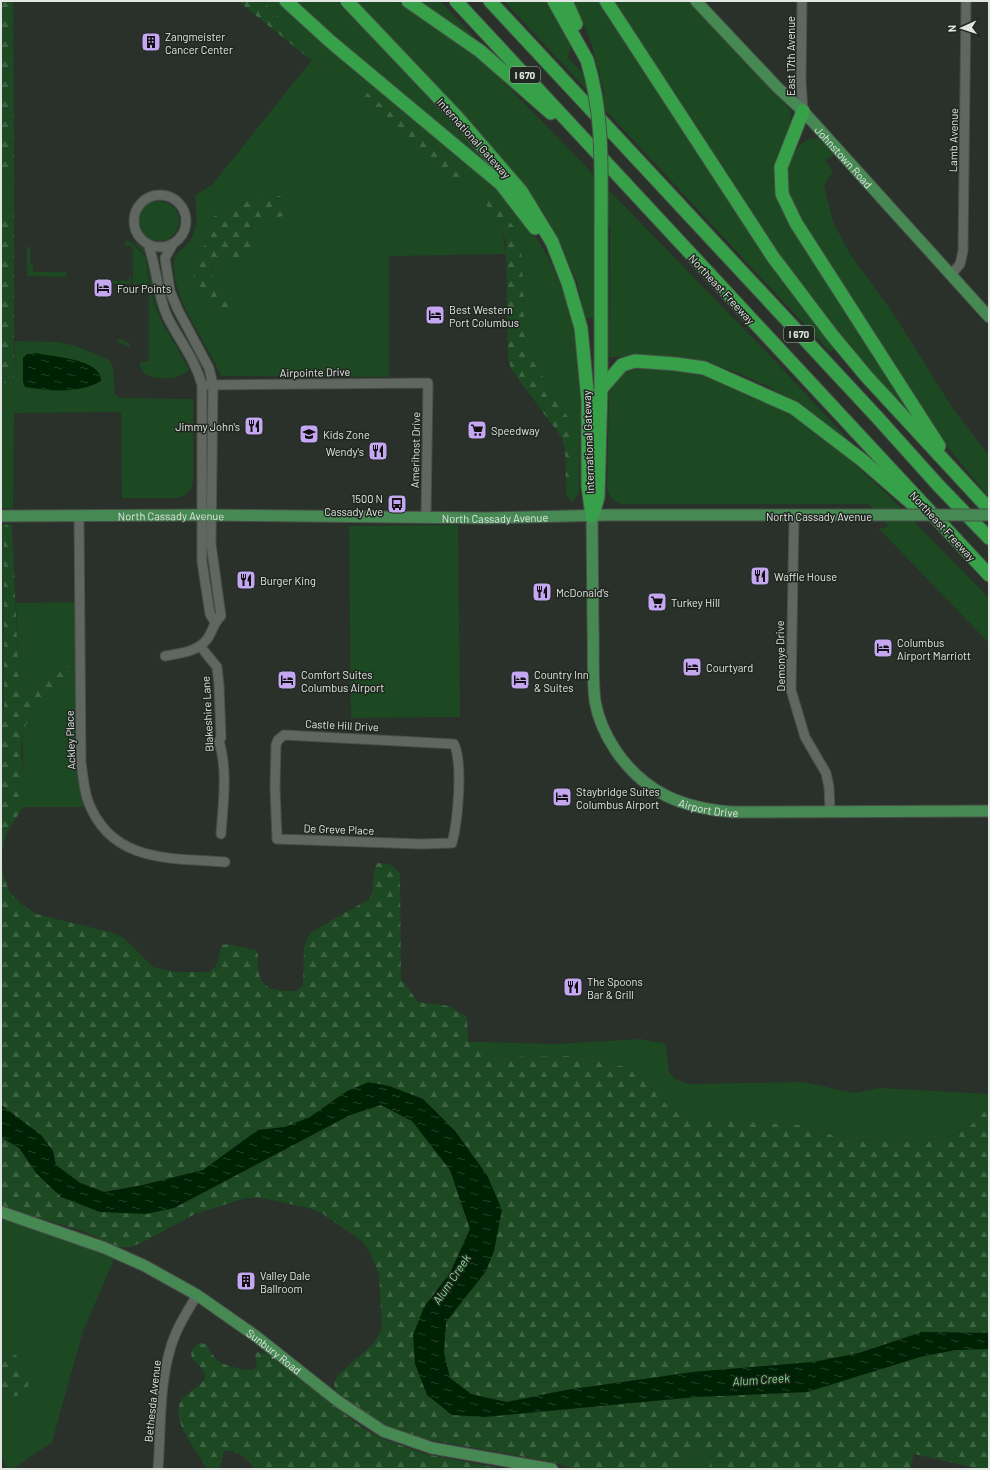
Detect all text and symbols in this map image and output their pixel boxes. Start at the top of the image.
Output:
north arrow [942,8,982,48]
street label: East 17th Avenue [784,16,797,96]
text: N [945,25,958,33]
place label: Zangmeister Cancer Center [165,30,233,56]
building icon: Zangmeister Cancer Center [140,31,162,53]
road number: I 670 [510,67,540,83]
street label: International Gateway [435,95,513,181]
street label: Lamb Avenue [946,108,960,172]
street label: Johnstown Road [813,123,876,191]
street label: Northeast Freeway [686,251,758,327]
hotel icon: Four Points [92,277,114,299]
place label: Four Points [117,282,171,295]
place label: Best Western Port Columbus [449,303,519,329]
hotel icon: Best Western Port Columbus [424,304,446,326]
road number: I 670 [784,326,814,342]
street label: Airpointe Drive [280,365,351,379]
street label: International Gateway [580,390,596,494]
street label: Amerihost Drive [408,412,422,488]
restaurant icon: Jimmy John's [243,415,265,437]
supermarket icon: Speedway [466,419,488,441]
place label: Jimmy John's [175,420,240,433]
school or university icon: Kids Zone [298,423,320,445]
place label: Speedway [491,424,540,437]
place label: Kids Zone [323,428,370,441]
restaurant icon: Wendy's [367,440,389,462]
place label: Wendy's [326,445,364,458]
street label: Northeast Freeway [907,488,979,564]
place label: 1500 N Cassady Ave [324,492,383,518]
bus stop icon: 1500 N Cassady Ave [386,493,408,515]
street label: North Cassady Avenue [118,508,224,522]
street label: North Cassady Avenue [442,510,548,525]
street label: North Cassady Avenue [766,510,872,523]
restaurant icon: Waffle House [749,565,771,587]
restaurant icon: Burger King [235,569,257,591]
place label: Waffle House [774,570,837,583]
place label: Burger King [260,574,316,587]
restaurant icon: McDonald's [531,581,553,603]
place label: McDonald's [556,586,609,599]
supermarket icon: Turkey Hill [646,591,668,613]
place label: Turkey Hill [671,596,720,609]
street label: Demonye Drive [773,620,787,692]
place label: Columbus Airport Marriott [897,636,971,662]
hotel icon: Columbus Airport Marriott [872,637,894,659]
hotel icon: Courtyard [681,656,703,678]
place label: Courtyard [706,661,753,674]
place label: Comfort Suites Columbus Airport [301,668,384,694]
place label: Country Inn & Suites [534,668,589,694]
hotel icon: Comfort Suites Columbus Airport [276,669,298,691]
hotel icon: Country Inn & Suites [509,669,531,691]
street label: Blakeshire Lane [199,676,215,752]
street label: Ackley Place [62,710,78,770]
street label: Castle Hill Drive [305,717,379,733]
place label: Staybridge Suites Columbus Airport [576,785,660,811]
hotel icon: Staybridge Suites Columbus Airport [551,786,573,808]
street label: Airport Drive [677,795,739,819]
street label: De Greve Place [303,821,375,837]
place label: The Spoons Bar & Grill [587,975,643,1001]
restaurant icon: The Spoons Bar & Grill [562,976,584,998]
water label: Alum Creek [429,1251,473,1307]
place label: Valley Dale Ballroom [260,1269,311,1295]
building icon: Valley Dale Ballroom [235,1270,257,1292]
street label: Sunbury Road [244,1326,304,1376]
street label: Bethesda Avenue [141,1359,163,1443]
water label: Alum Creek [732,1370,790,1388]

